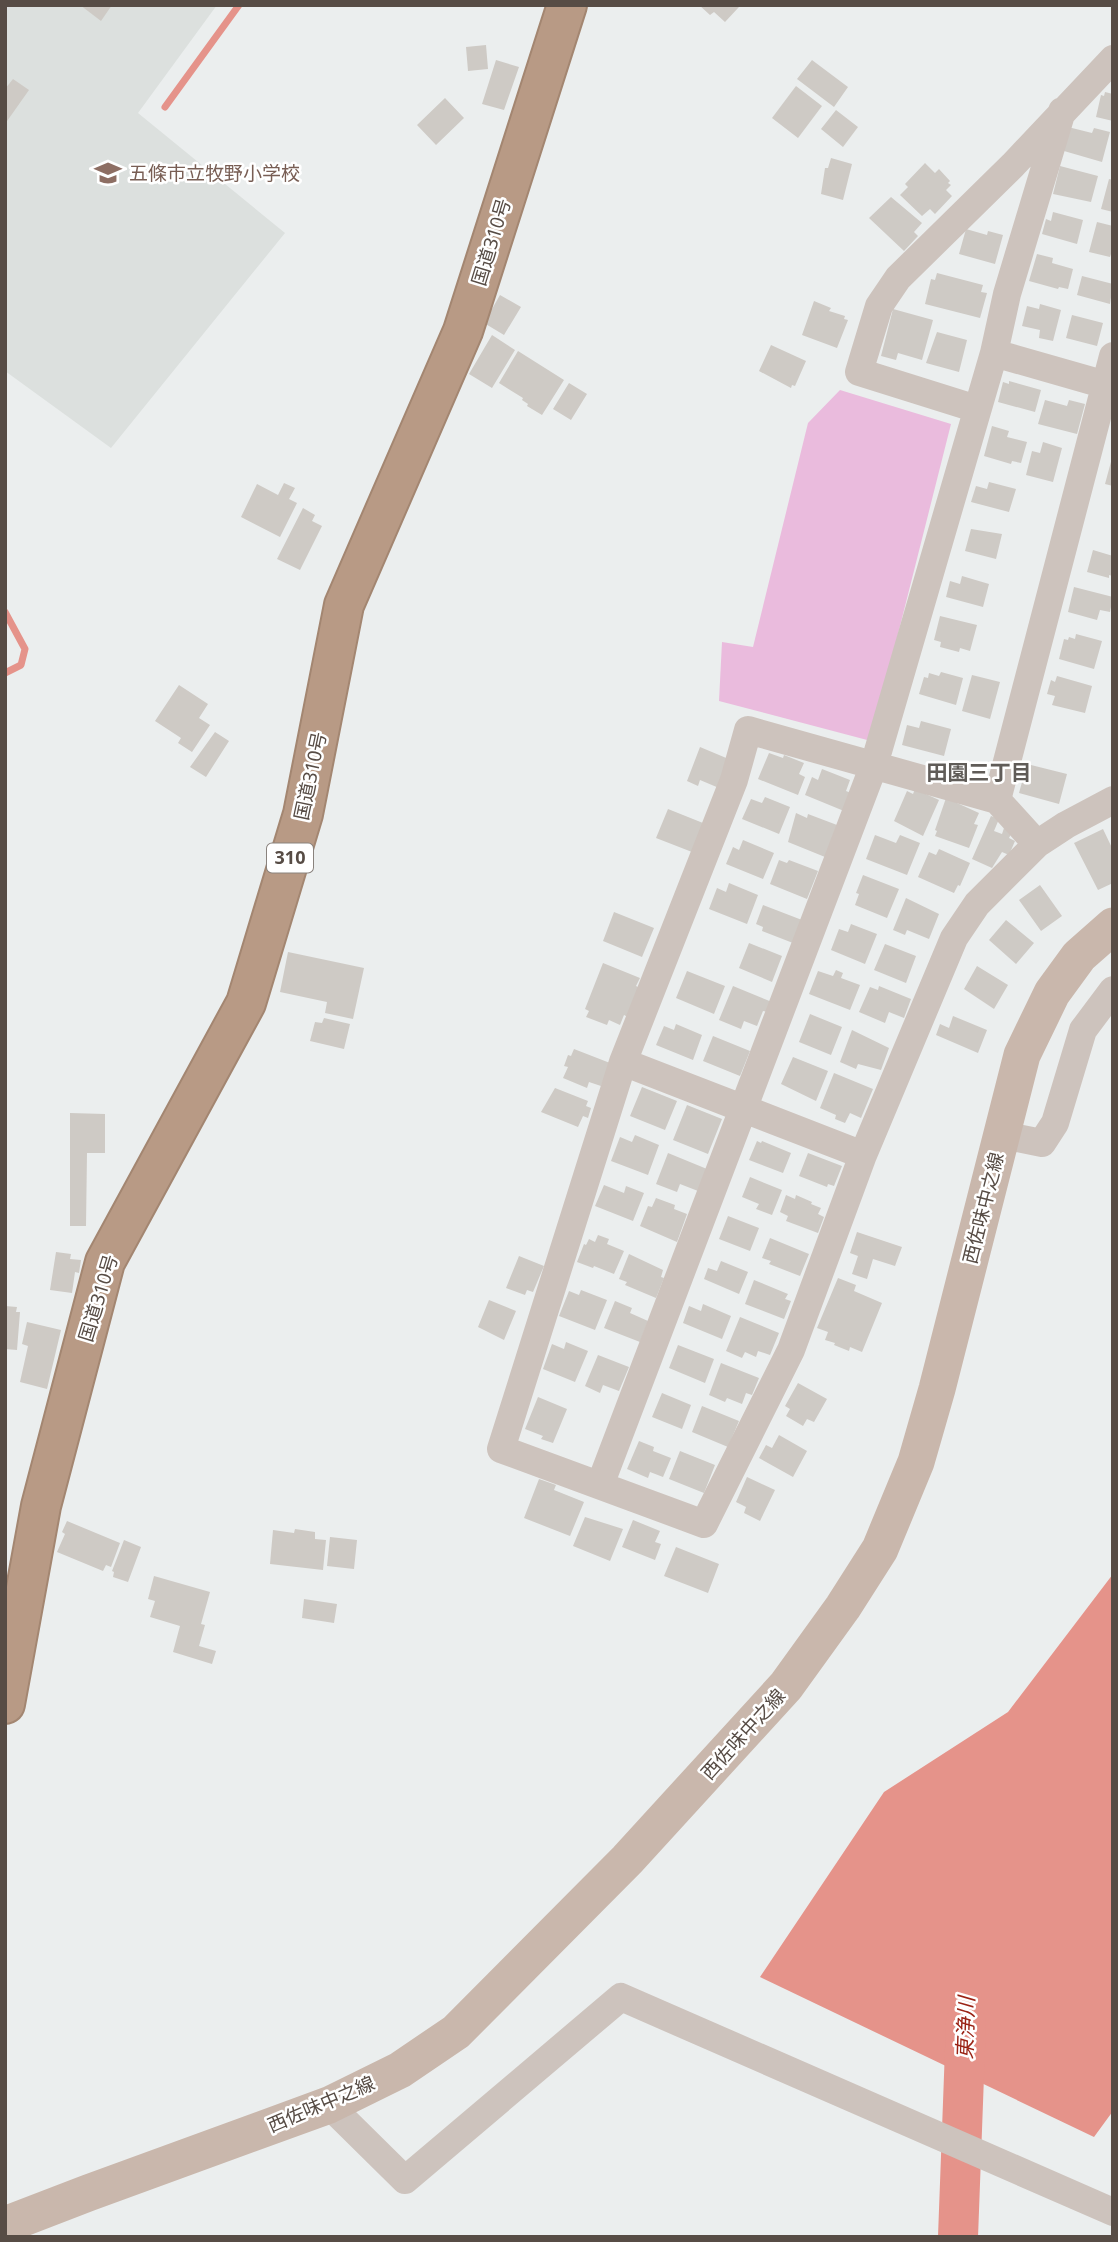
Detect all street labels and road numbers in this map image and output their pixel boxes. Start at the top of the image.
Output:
street label: 国道310号 [465,195,517,289]
street label: 国道310号 [288,729,332,823]
road number: 310 [267,844,313,872]
street label: 西佐味中之線 [957,1150,1009,1266]
street label: 国道310号 [72,1251,124,1345]
street label: 西佐味中之線 [695,1683,791,1785]
street label: 西佐味中之線 [263,2070,379,2138]

